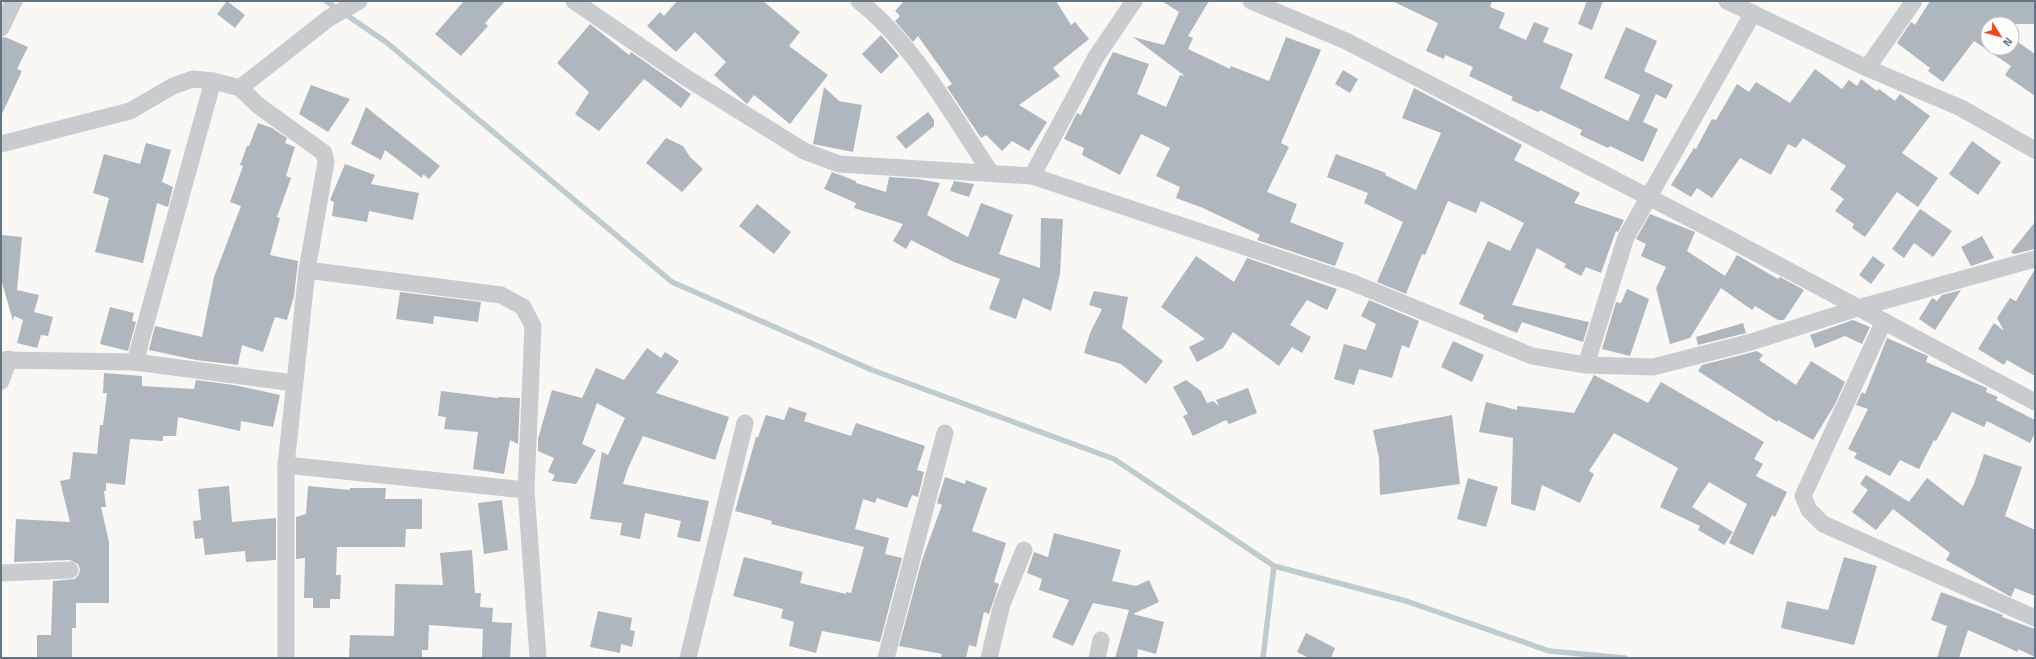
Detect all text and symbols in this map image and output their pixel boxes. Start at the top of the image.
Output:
north arrow [1980,16,2020,56]
text: N [1999,34,2017,50]

